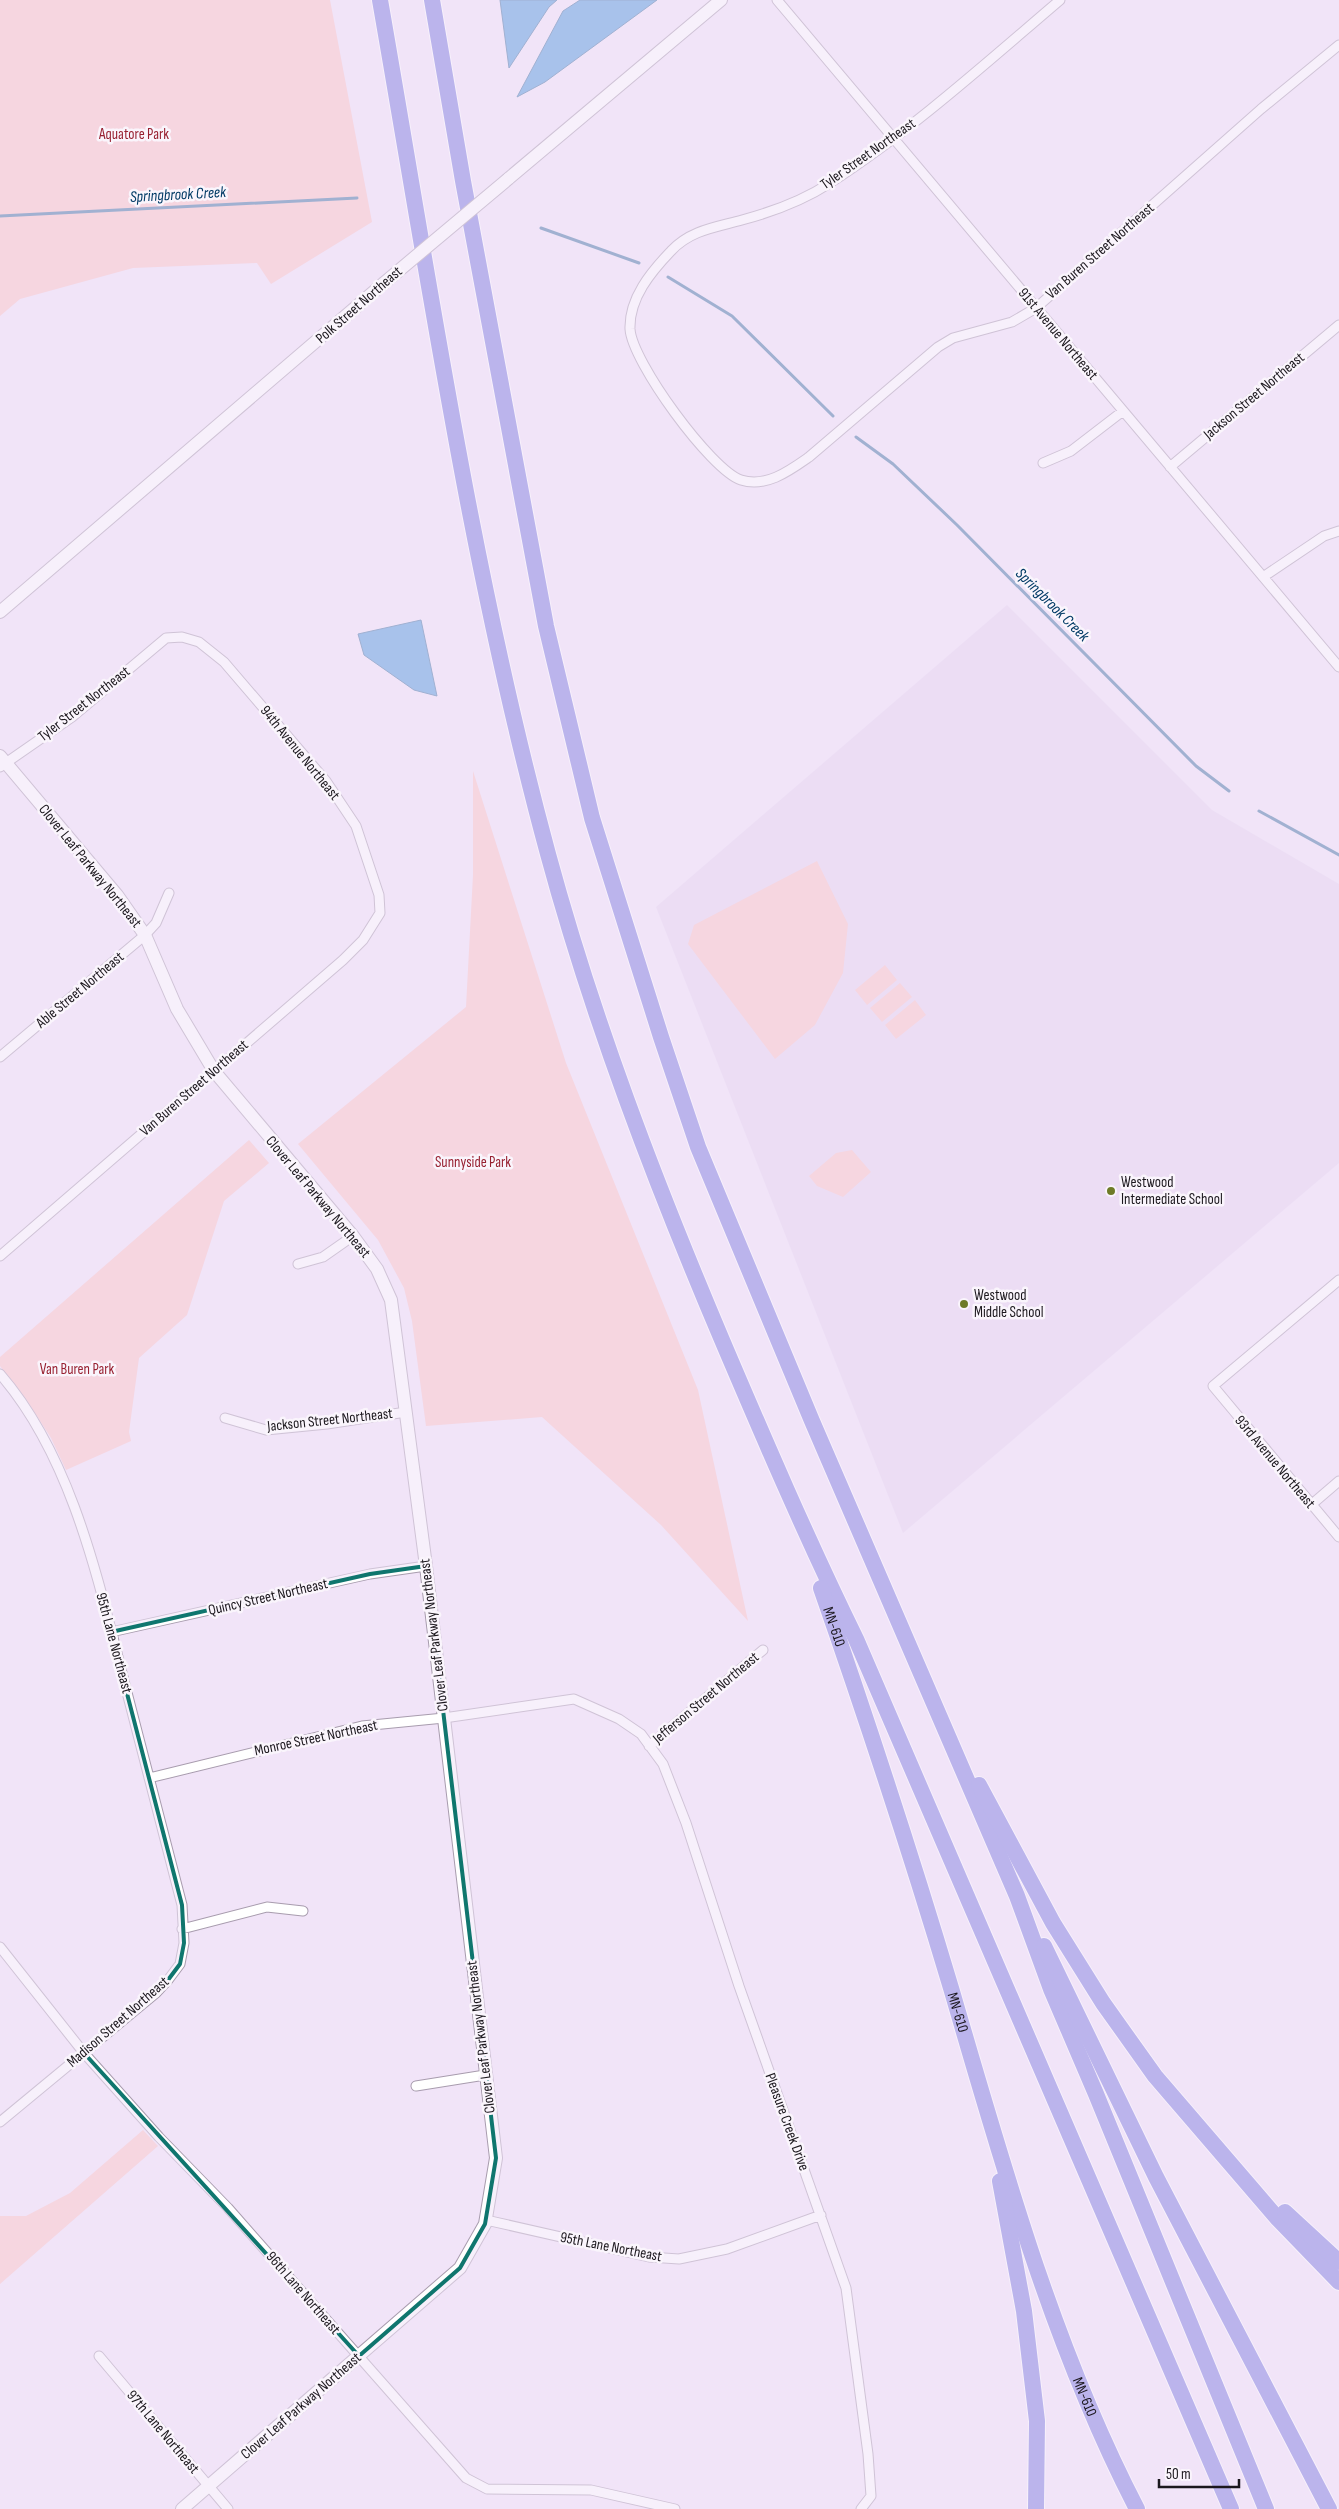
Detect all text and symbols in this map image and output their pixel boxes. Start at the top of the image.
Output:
street label: Tyler Street Northeast [817,114,920,194]
park label: Aquatore Park [98,125,169,144]
water label: Springbrook Creek [129,183,228,207]
street label: Van Buren Street Northeast [1042,198,1159,303]
street label: Polk Street Northeast [312,262,407,348]
street label: 91st Avenue Northeast [1014,284,1102,384]
street label: Jackson Street Northeast [1199,348,1309,444]
water label: Springbrook Creek [1011,564,1093,646]
street label: Tyler Street Northeast [34,662,134,746]
street label: 94th Avenue Northeast [256,702,344,805]
street label: Clover Leaf Parkway Northeast [34,800,146,932]
street label: Able Street Northeast [31,947,128,1033]
street label: Van Buren Street Northeast [136,1035,253,1140]
street label: Clover Leaf Parkway Northeast [261,1132,375,1262]
park label: Sunnyside Park [435,1153,511,1172]
place label: Westwood Intermediate School [1121,1173,1223,1209]
marker: Westwood Intermediate School [1105,1185,1117,1197]
place label: Westwood Middle School [974,1286,1044,1322]
marker: Westwood Middle School [958,1298,970,1310]
park label: Van Buren Park [40,1360,115,1379]
street label: Jackson Street Northeast [265,1404,394,1436]
street label: 93rd Avenue Northeast [1230,1412,1320,1513]
street label: Clover Leaf Parkway Northeast [415,1557,453,1712]
street label: Quincy Street Northeast [206,1574,330,1620]
street label: 95th Lane Northeast [91,1591,137,1696]
street label: MN-610 [819,1604,850,1649]
street label: Jefferson Street Northeast [648,1648,763,1749]
street label: Monroe Street Northeast [253,1716,380,1760]
street label: Clover Leaf Parkway Northeast [462,1959,500,2114]
street label: Madison Street Northeast [63,1972,173,2072]
street label: MN-610 [943,1990,973,2034]
street label: Pleasure Creek Drive [761,2070,813,2174]
street label: 95th Lane Northeast [558,2228,664,2266]
street label: 96th Lane Northeast [262,2248,345,2339]
street label: Clover Leaf Parkway Northeast [237,2348,366,2464]
street label: MN-610 [1068,2374,1102,2419]
street label: 97th Lane Northeast [122,2386,204,2478]
scale bar [1159,2456,1239,2488]
text: 50 m [1166,2465,1191,2484]

